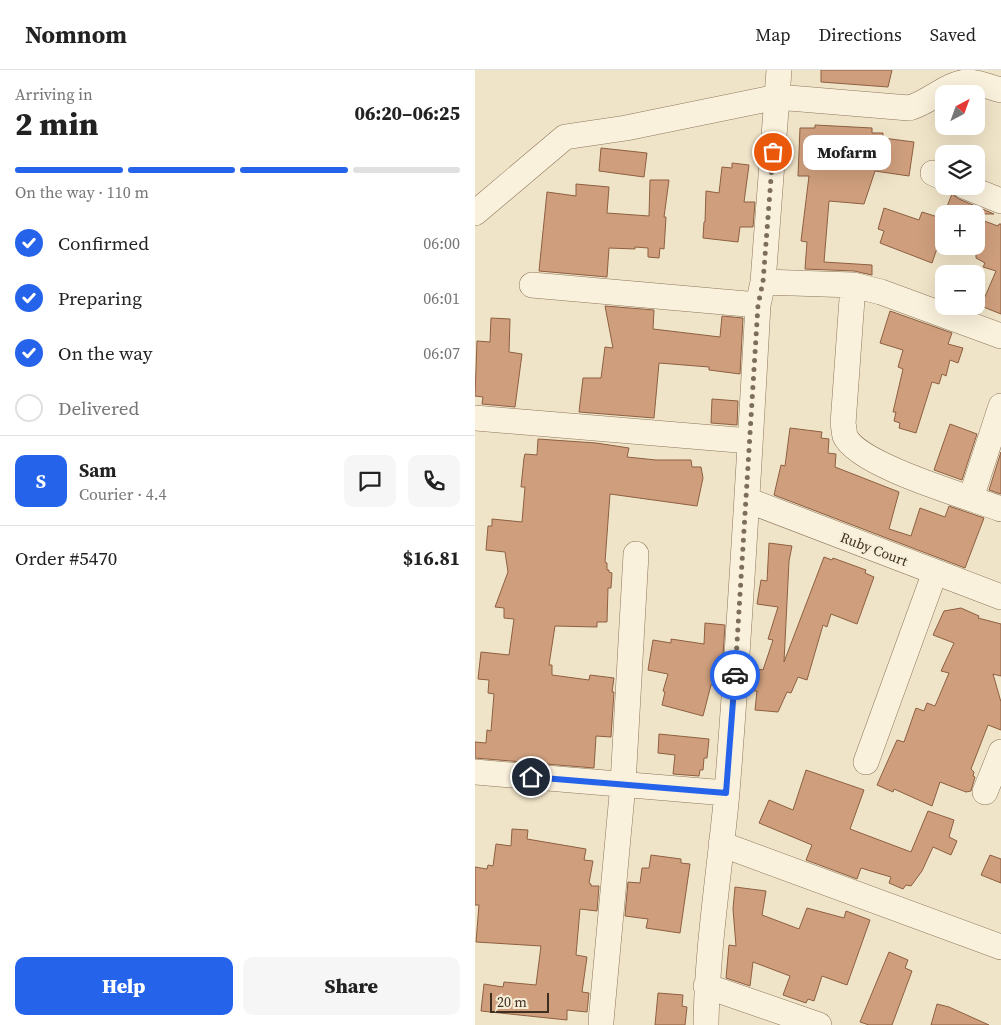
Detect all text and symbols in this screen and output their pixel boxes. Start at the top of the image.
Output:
text: Nomnom [25,18,127,51]
text: Map [755,22,791,47]
text: Directions [819,22,902,47]
text: Saved [930,22,976,47]
text: Arriving in [15,83,93,105]
north arrow [935,85,985,135]
map controls [935,85,985,315]
text: 06:20–06:25 [355,100,460,126]
text: 2 min [15,102,98,146]
pin [752,131,794,173]
callout: Mofarm [803,134,891,170]
icon: bag [759,138,787,166]
text: Mofarm [817,141,877,163]
button: layers [935,145,985,195]
text: On the way · 110 m [15,181,149,203]
button: + [935,205,985,255]
icon: check [15,229,43,257]
text: Confirmed [58,230,149,256]
text: 06:00 [423,232,460,254]
button: − [935,265,985,315]
icon: check [15,284,43,312]
text: Preparing [58,285,142,311]
text: 06:01 [423,287,460,309]
icon: check [15,339,43,367]
text: On the way [58,340,153,366]
text: 06:07 [423,342,460,364]
text: Delivered [58,395,139,421]
button: chat [344,455,396,507]
button: phone [408,455,460,507]
text: Sam [79,457,117,483]
text: S [36,468,46,494]
text: Courier · 4.4 [79,483,167,505]
street label: Ruby Court [837,527,911,571]
text: Order #5470 [15,545,117,571]
text: $16.81 [403,545,460,571]
courier [710,650,760,700]
icon: car [721,661,749,689]
pin [510,756,552,798]
icon: home [517,763,545,791]
button: Help [15,957,233,1015]
button: Share [243,957,460,1015]
scale bar [490,990,549,1013]
text: 20 m [497,992,527,1012]

